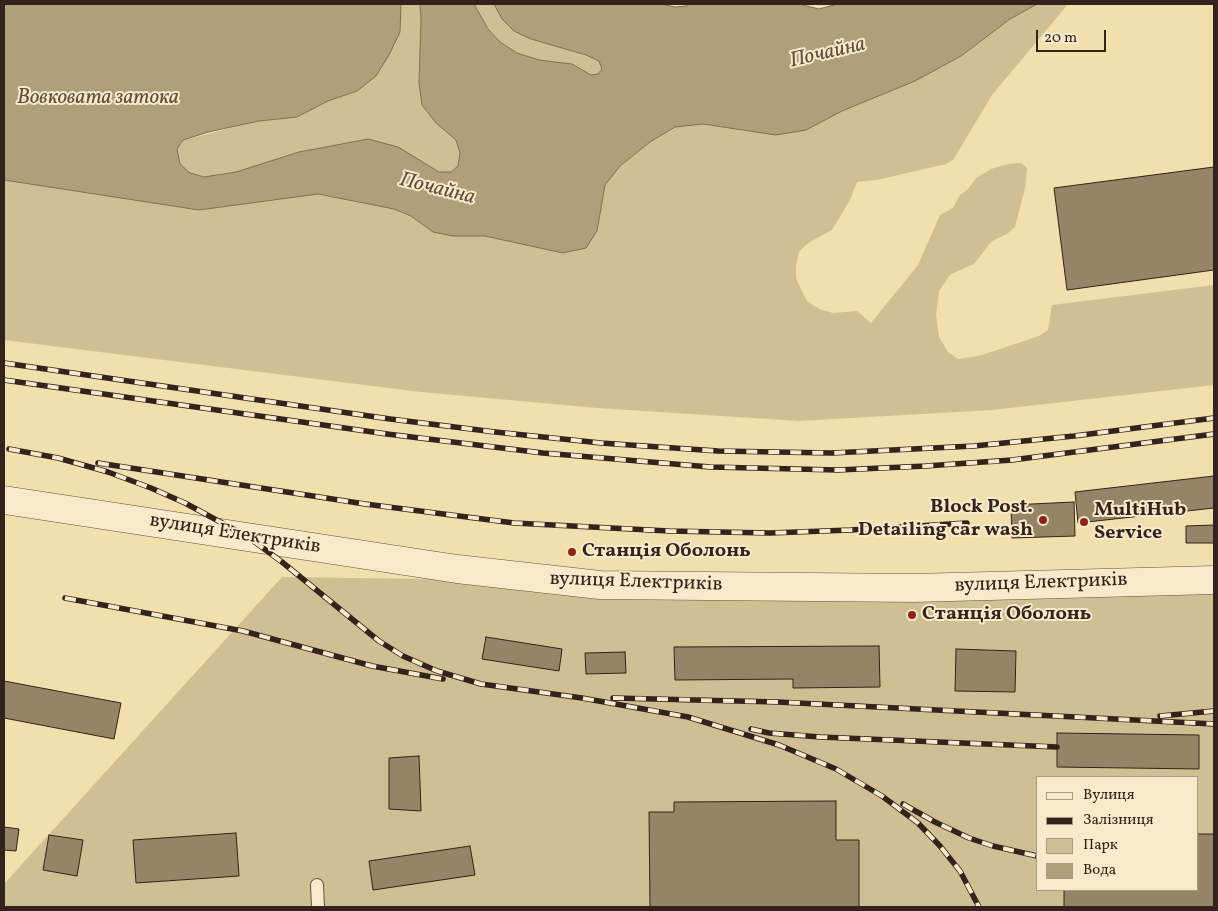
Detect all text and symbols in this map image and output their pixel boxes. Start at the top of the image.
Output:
scale bar [1038,20,1108,52]
text: 20 m [1044,28,1077,49]
water label: Почайна [788,33,868,75]
water label: Вовковата затока [17,86,179,112]
water label: Почайна [397,168,477,212]
place label: Block Post. Detailing car wash [858,496,1033,543]
place label: MultiHub Service [1094,499,1186,546]
street label: вулиця Електриків [148,510,322,560]
marker: Block Post. Detailing car wash [1037,514,1049,526]
marker: MultiHub Service [1078,516,1090,528]
place label: Станція Оболонь [582,540,751,564]
marker: Станція Оболонь [566,546,578,558]
street label: вулиця Електриків [549,568,723,598]
street label: вулиця Електриків [954,569,1128,599]
place label: Cтанція Оболонь [922,603,1091,627]
marker: Cтанція Оболонь [906,609,918,621]
legend [1036,776,1198,891]
text: Вулиця [1083,785,1134,806]
text: Залізниця [1083,810,1154,831]
text: Парк [1083,835,1118,856]
text: Вода [1083,860,1116,881]

